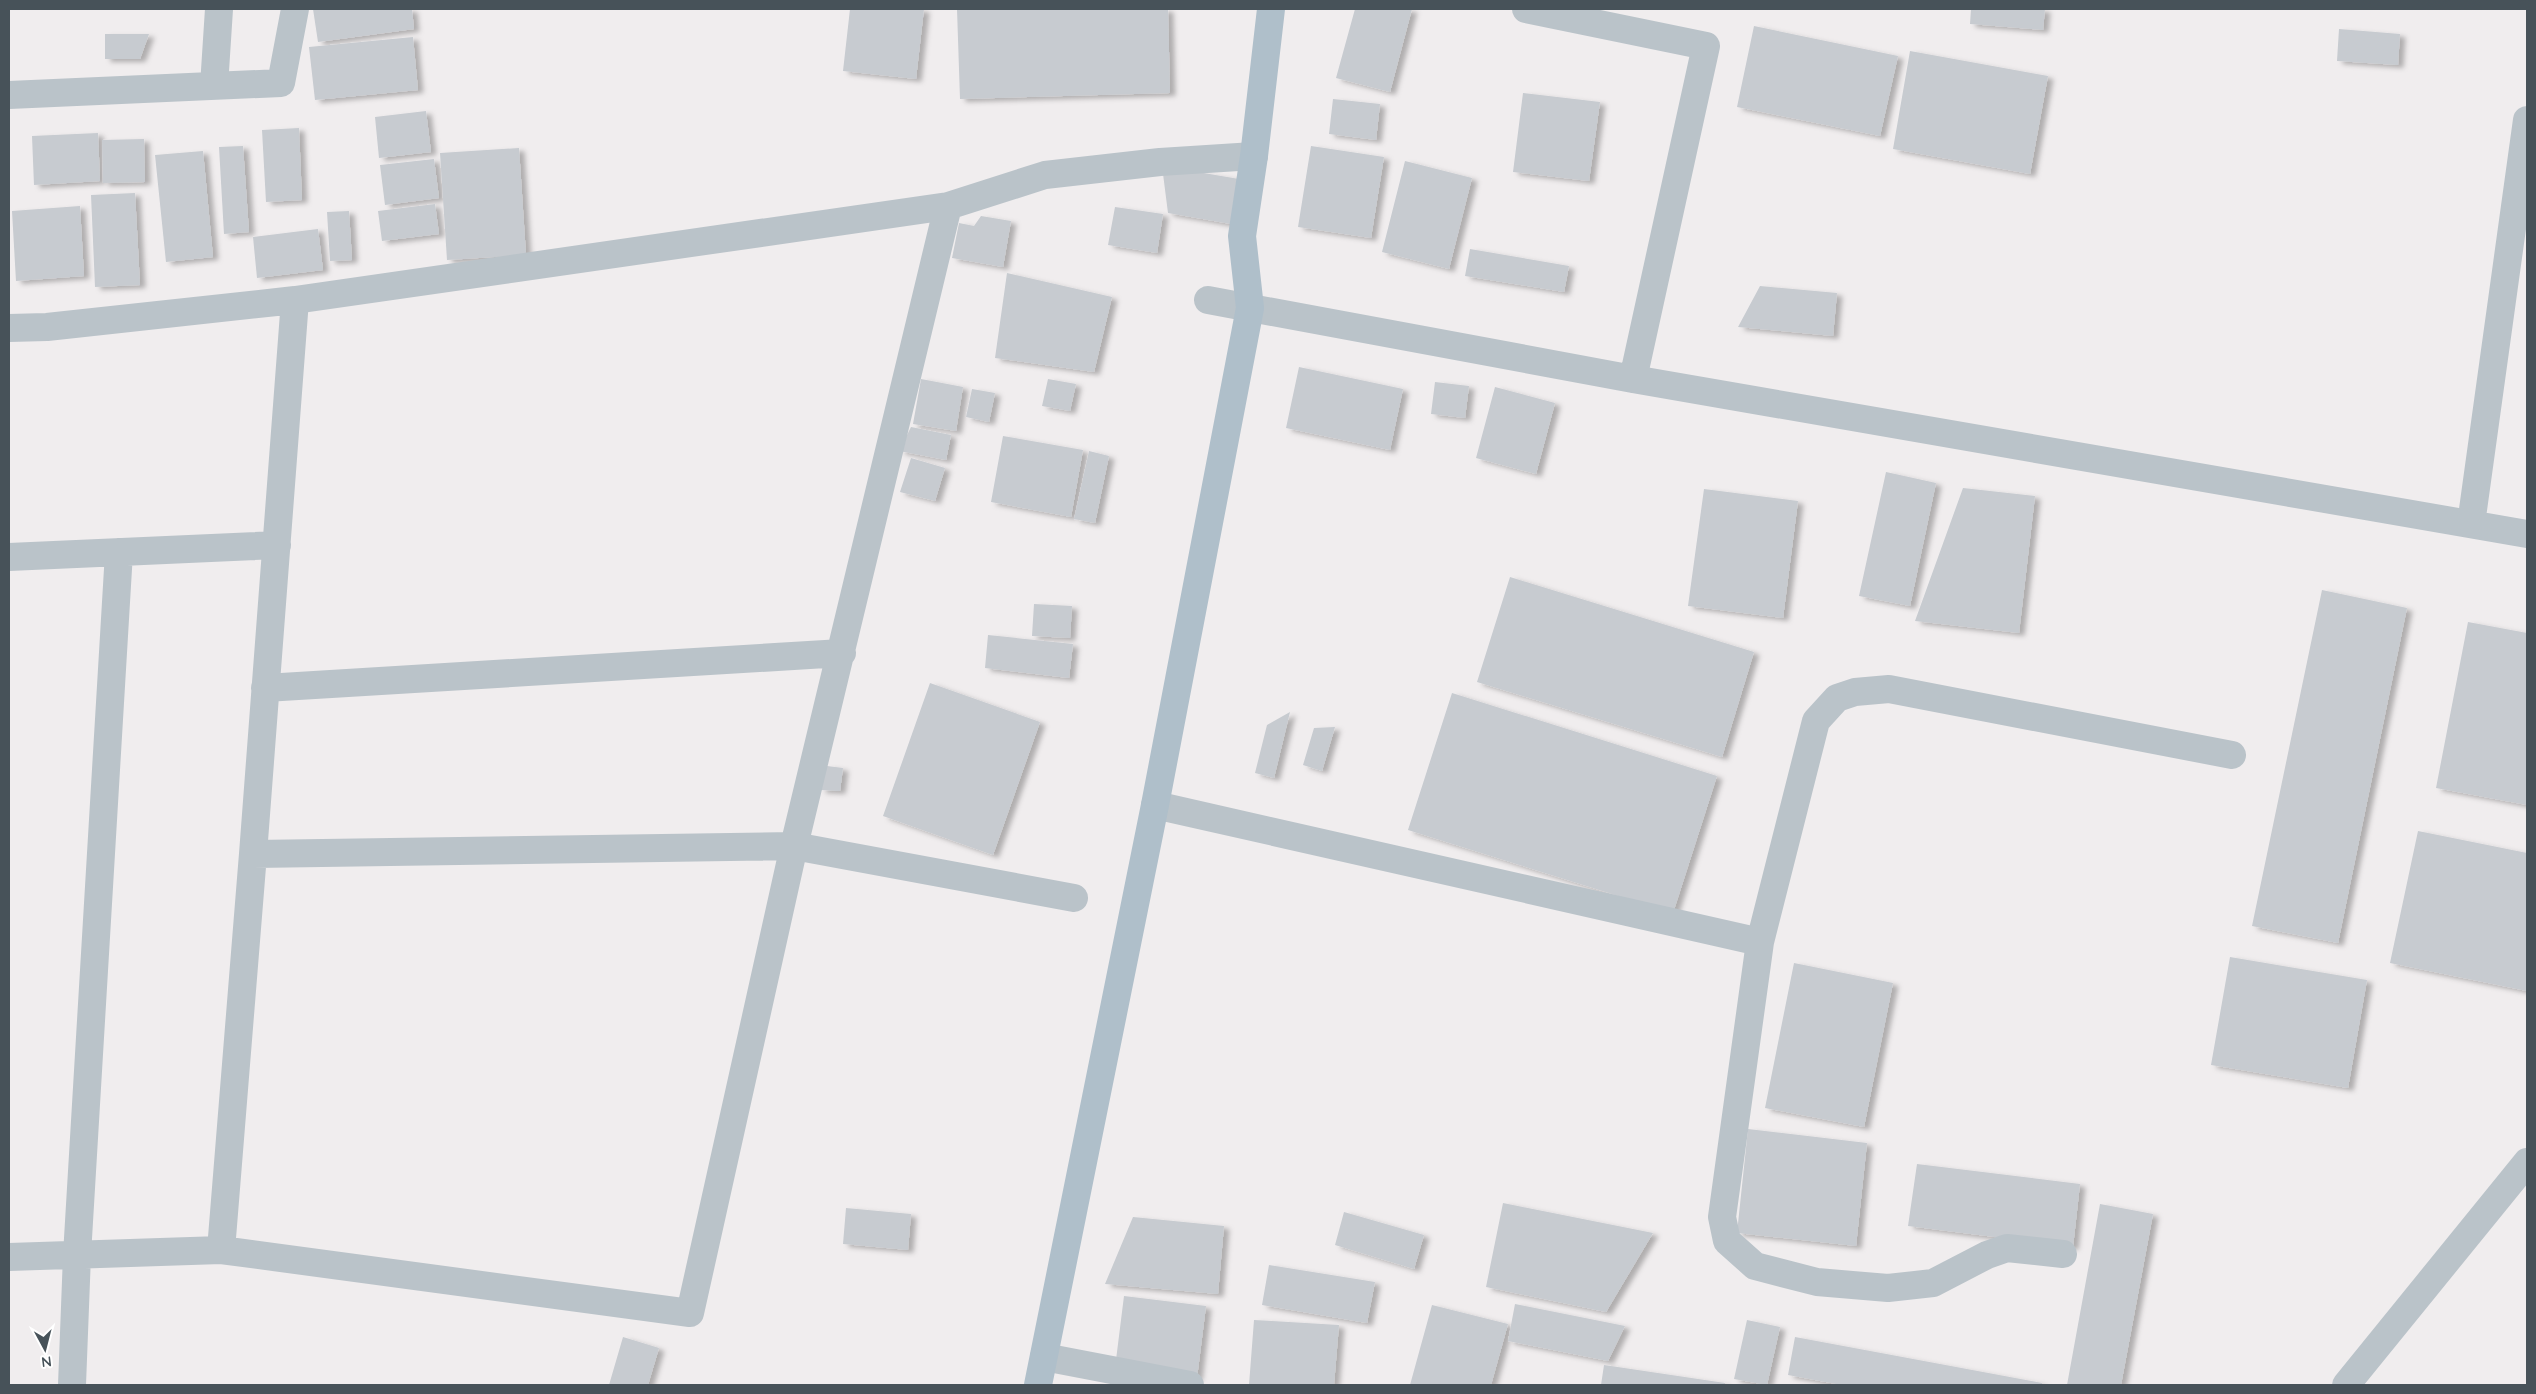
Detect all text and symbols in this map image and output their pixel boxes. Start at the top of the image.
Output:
north arrow [20,1324,70,1374]
text: N [40,1352,53,1371]

